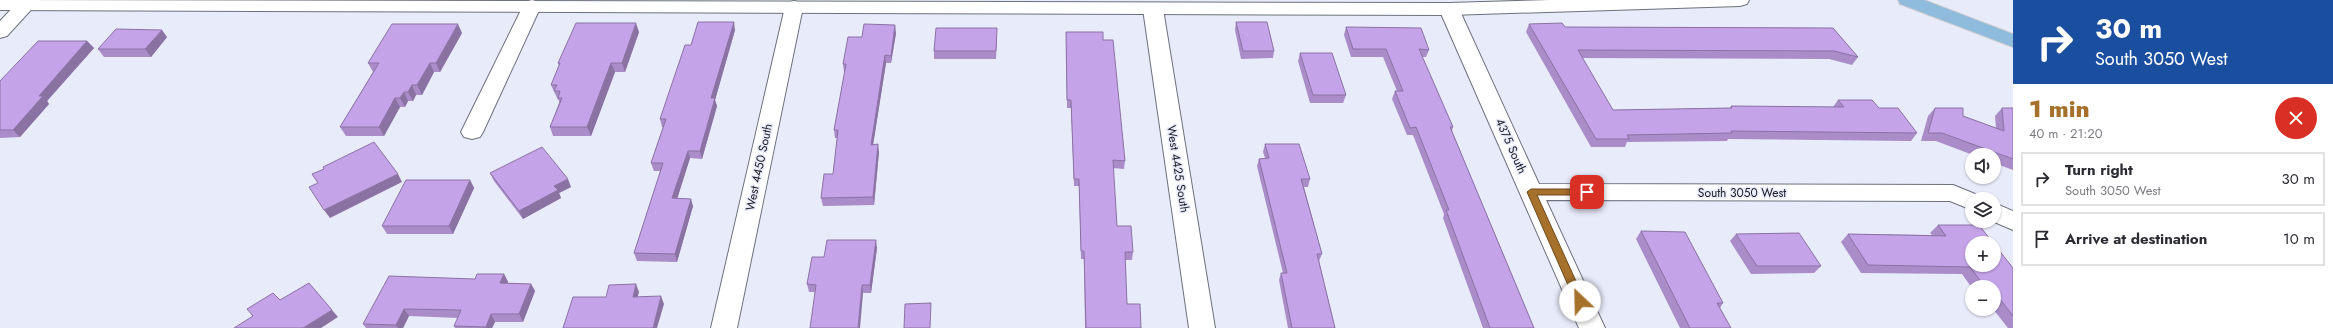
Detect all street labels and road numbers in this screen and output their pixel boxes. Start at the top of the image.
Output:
street label: 4375 South [1491,116,1531,176]
street label: West 4450 South [741,122,777,212]
street label: West 4425 South [1162,124,1194,214]
street label: South 3050 West [1698,184,1786,202]

